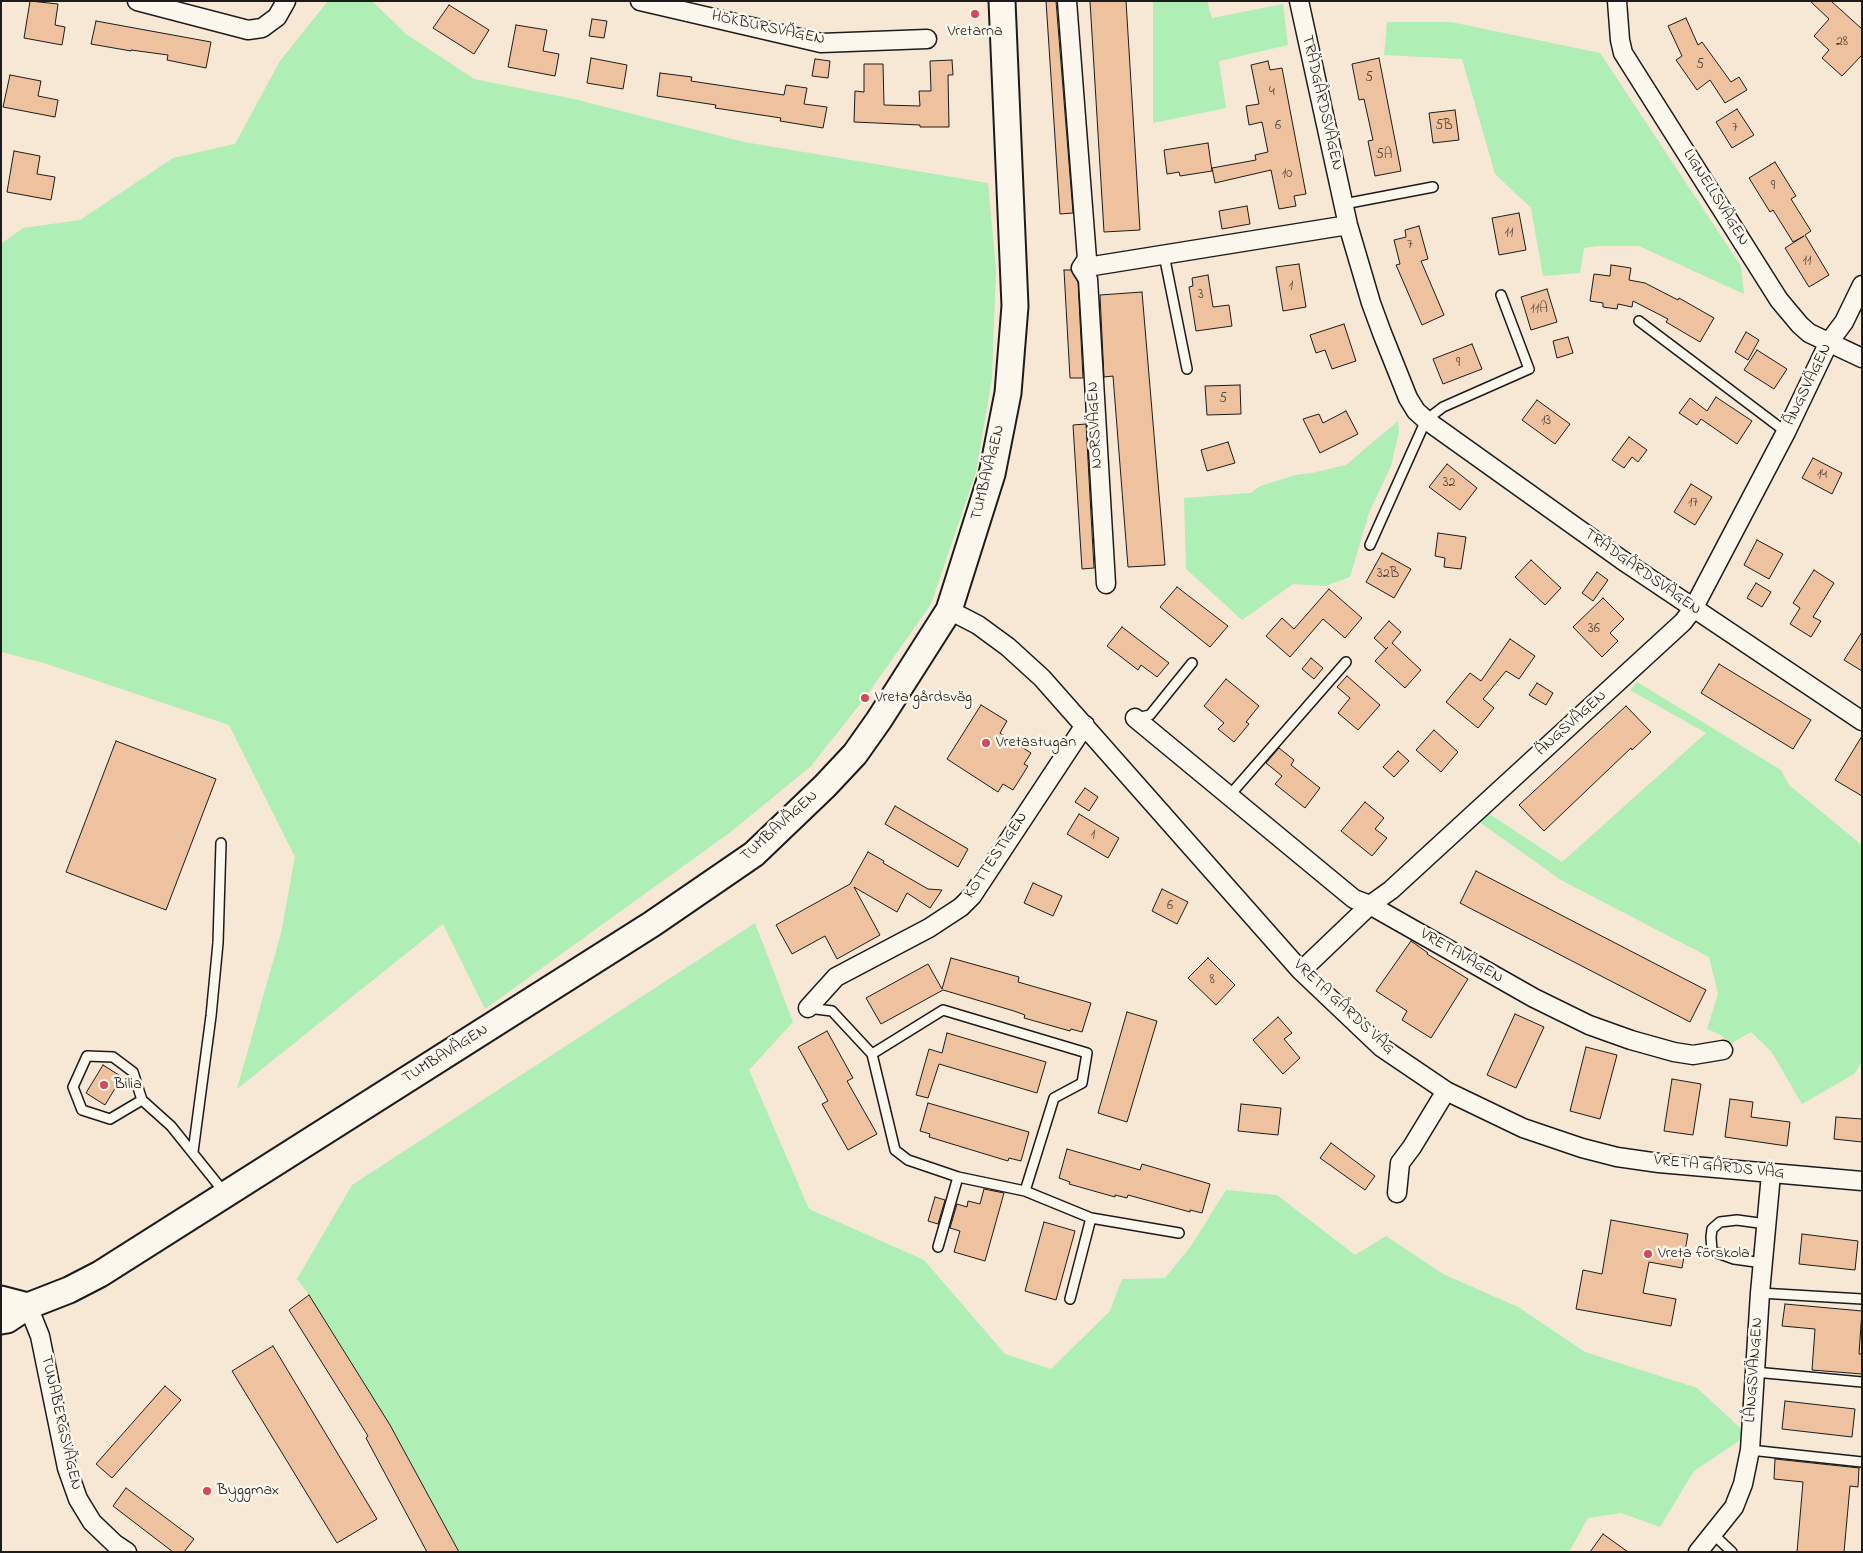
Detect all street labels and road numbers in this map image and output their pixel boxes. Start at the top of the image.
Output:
street label: HÖKBURSVÄGEN [710,8,826,50]
street label: TRÄDGÅRDSVÄGEN [1296,33,1346,173]
street label: LIGNELLSVÄGEN [1678,146,1752,250]
street label: ÄNGSVÄGEN [1781,341,1837,429]
street label: NORSVÄGEN [1084,381,1108,469]
street label: TUMBAVÄGEN [968,423,1010,523]
street label: TRÄDGÅRDSVÄGEN [1580,525,1704,621]
street label: ÄNGSVÄGEN [1533,687,1611,761]
street label: TUMBAVÄGEN [737,787,823,867]
street label: KOTTESTIGEN [961,809,1033,903]
street label: VRETAVÄGEN [1416,925,1506,989]
street label: VRETA GÅRDS VÄG [1288,956,1398,1060]
street label: TUMBAVÄGEN [400,1021,492,1089]
street label: VRETA GÅRDS VÄG [1653,1152,1785,1184]
street label: LÅNGSVÄNGEN [1742,1317,1768,1423]
street label: TUNABERGSVÄGEN [35,1354,85,1492]

